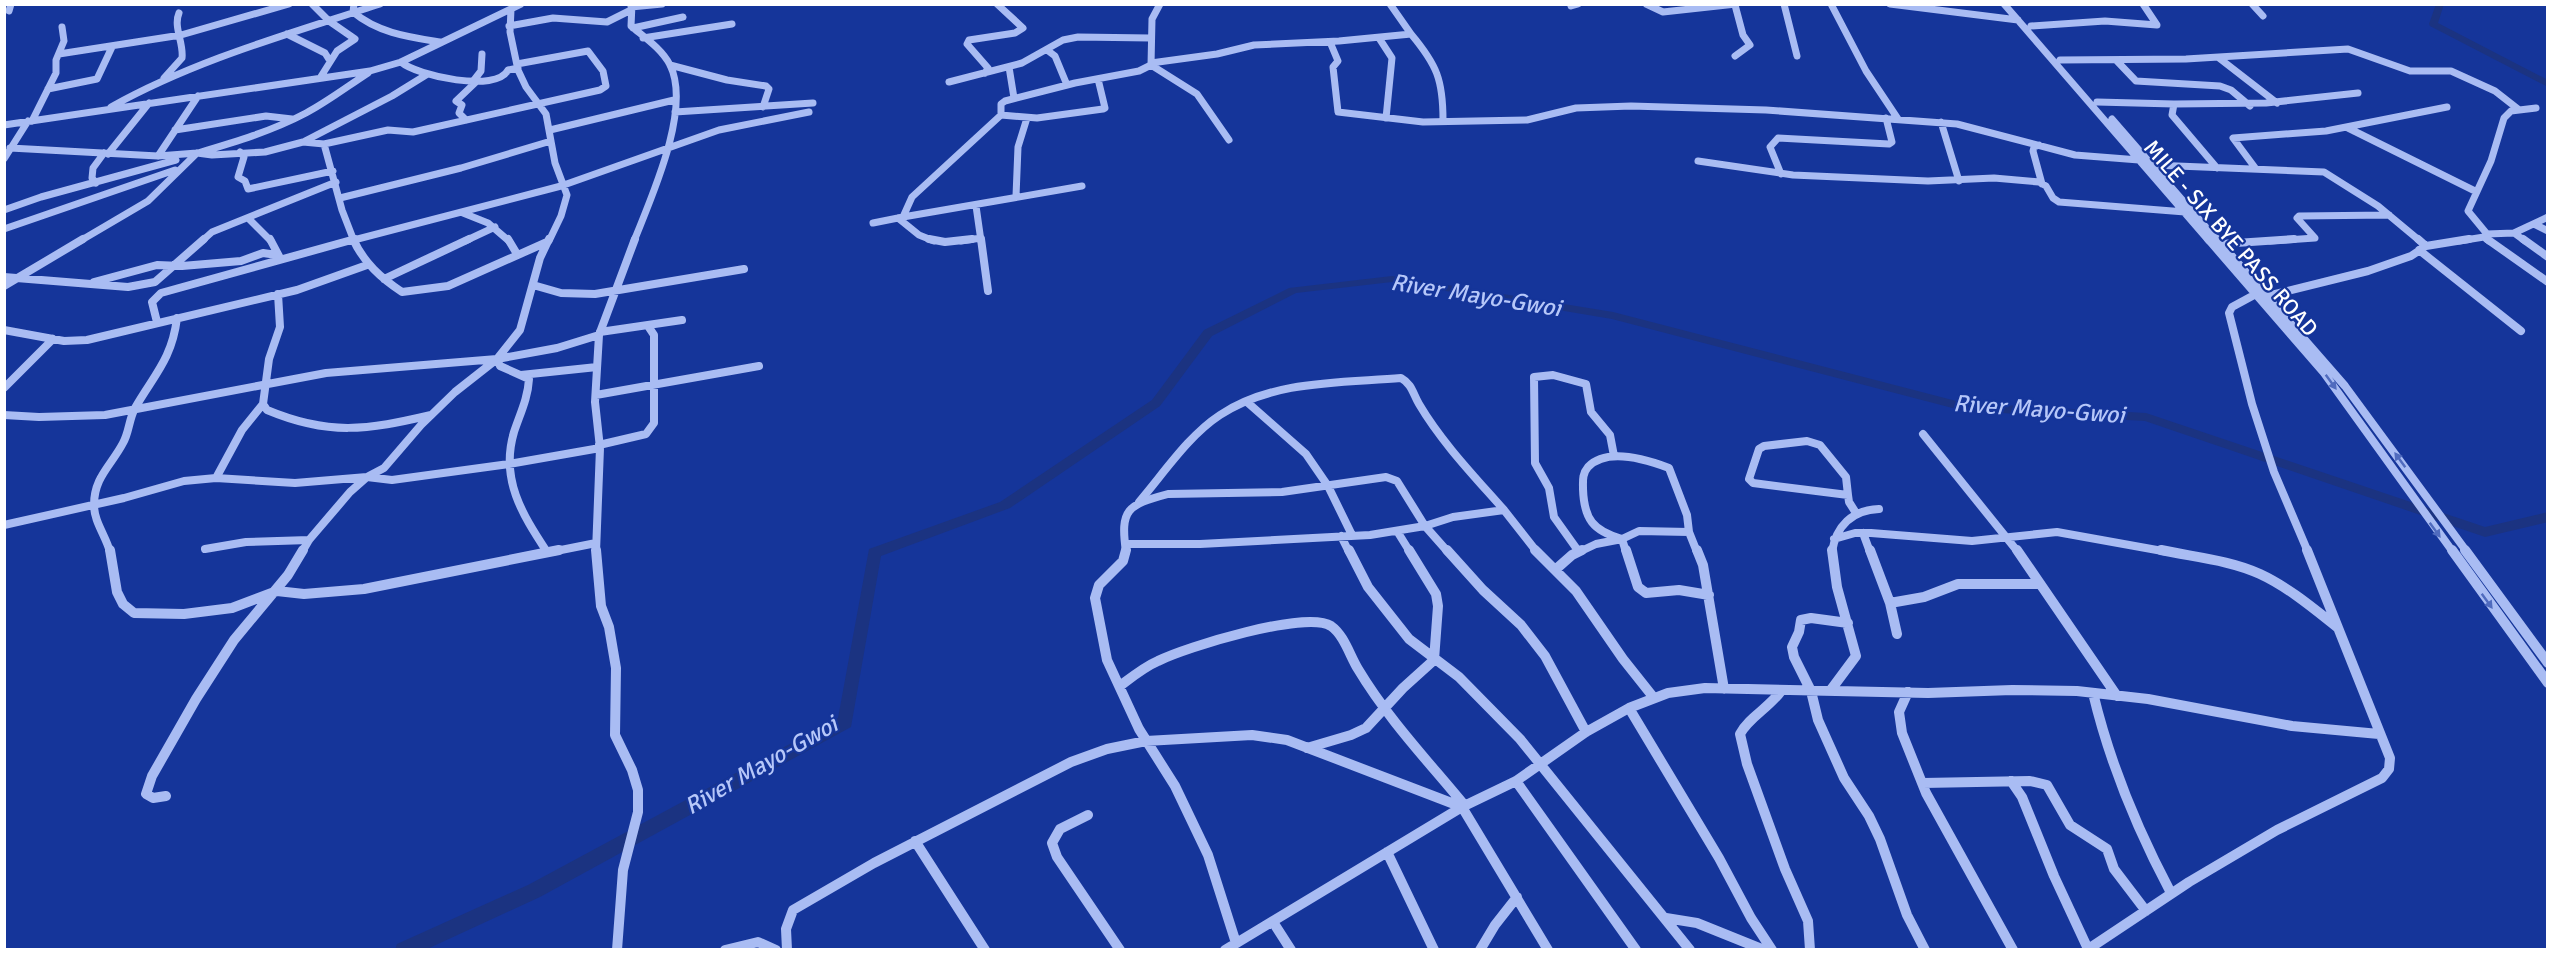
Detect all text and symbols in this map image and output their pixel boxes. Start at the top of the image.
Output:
street label: MILE - SIX BYE PASS ROAD [2138,134,2324,342]
water label: River Mayo-Gwoi [1389,267,1566,324]
one-way arrow [2325,374,2337,390]
water label: River Mayo-Gwoi [1952,388,2128,430]
one-way arrow [2394,452,2406,467]
one-way arrow [2429,521,2441,537]
one-way arrow [2481,594,2493,609]
water label: River Mayo-Gwoi [679,708,845,821]

